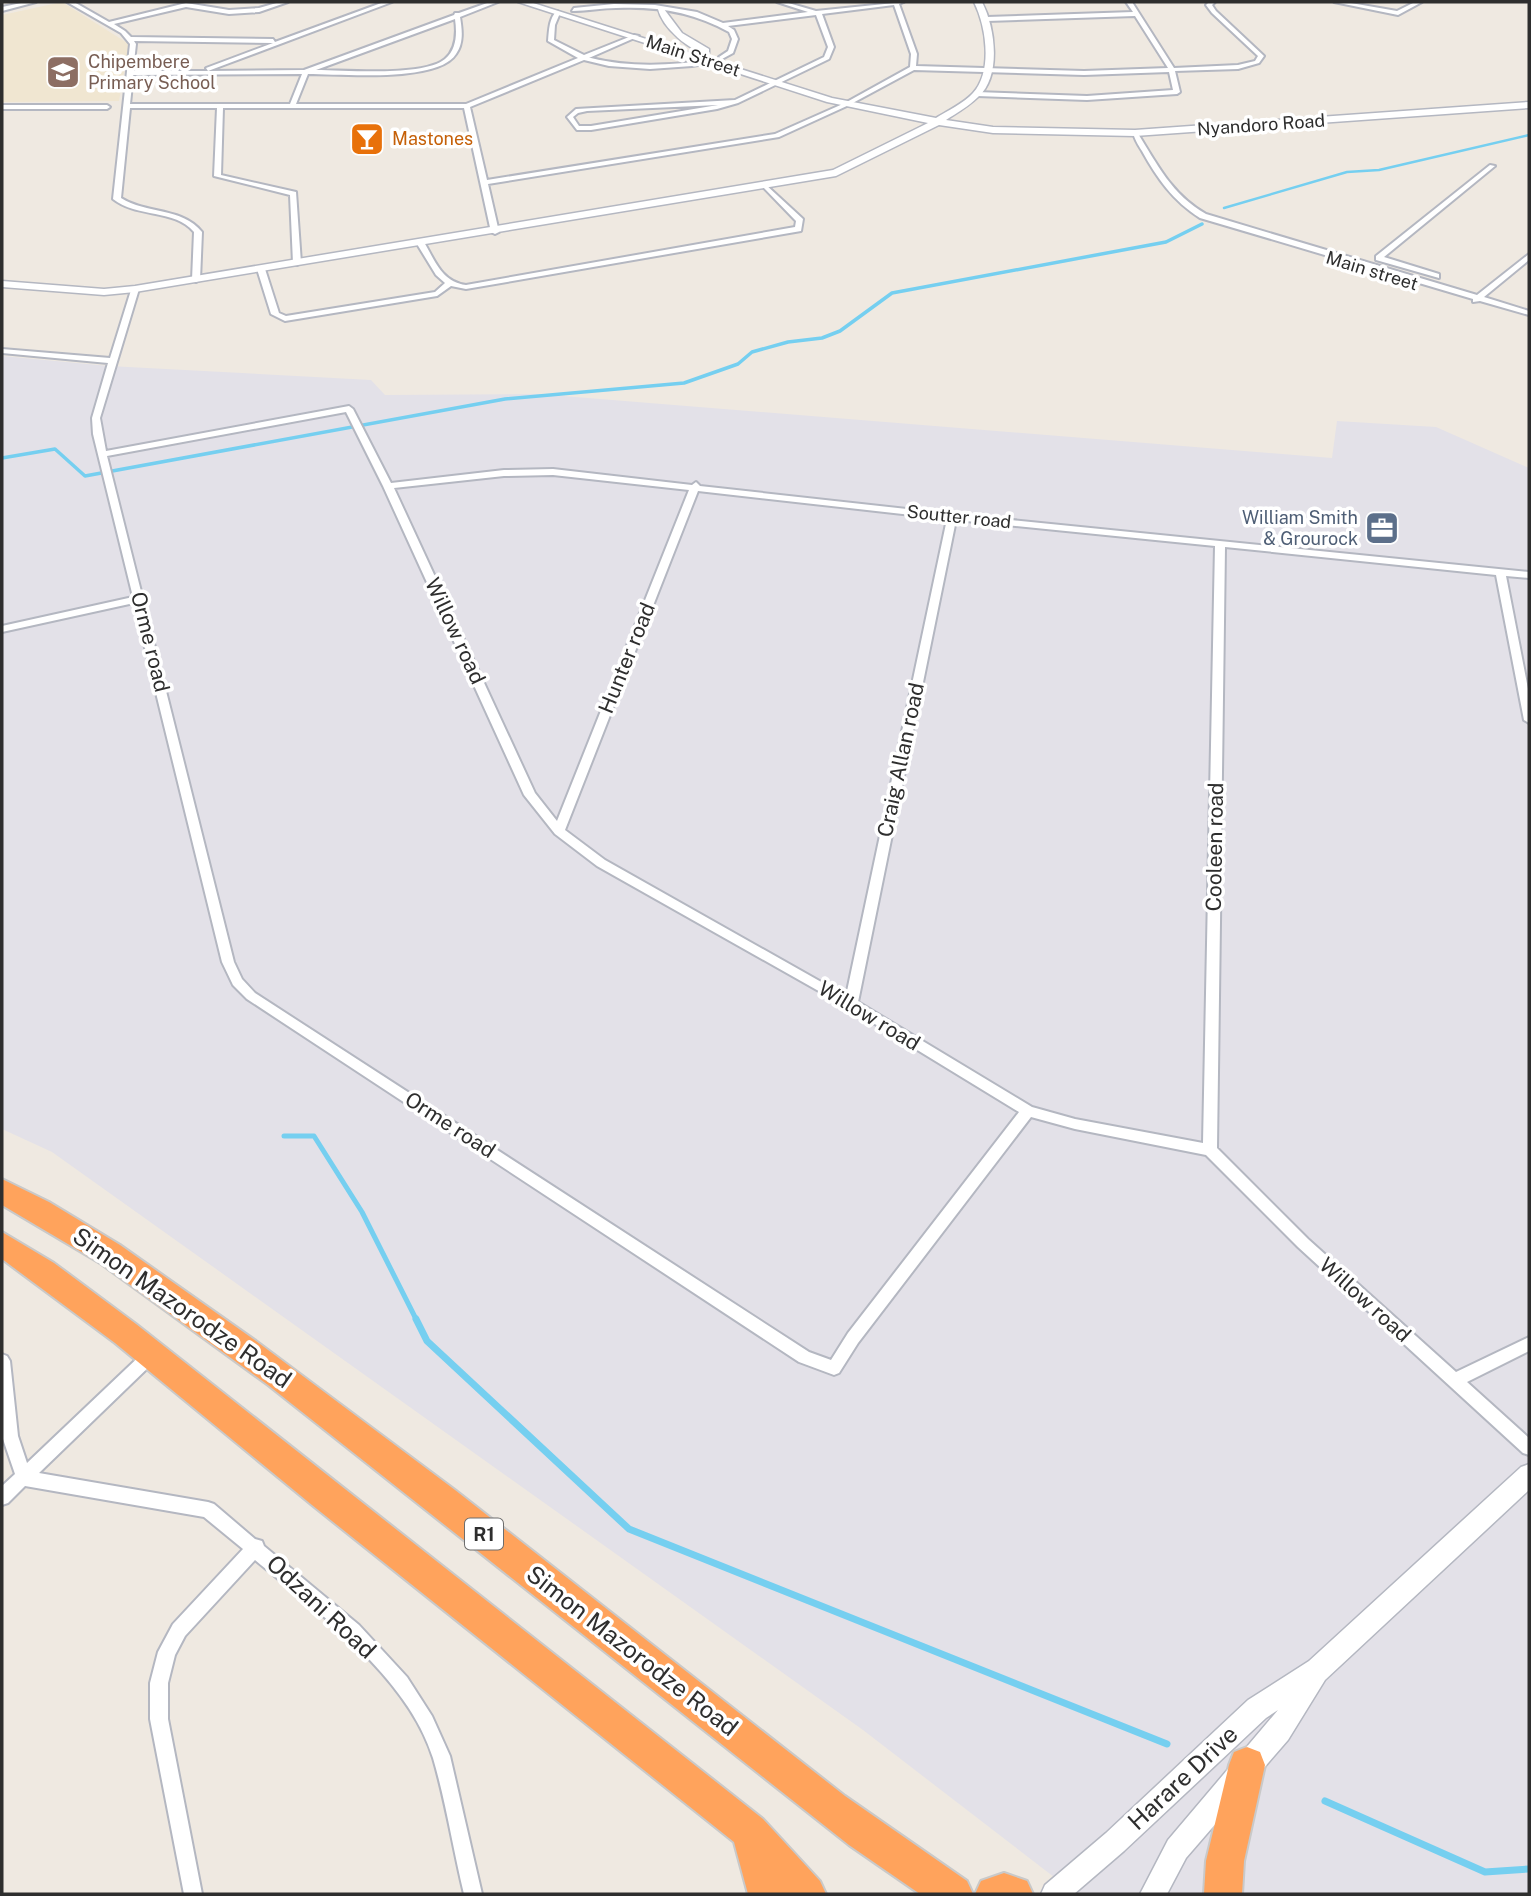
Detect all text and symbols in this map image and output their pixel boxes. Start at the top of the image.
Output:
street label: Main Street [643,30,743,81]
place label: Chipembere Primary School [88,51,216,93]
school or university icon: Chipembere Primary School [44,53,82,91]
street label: Nyandoro Road [1196,110,1326,139]
bar icon: Mastones [348,120,386,158]
place label: Mastones [392,128,473,149]
street label: Main street [1324,247,1421,294]
street label: Soutter road [906,501,1012,532]
place label: William Smith & Grourock [1242,507,1358,549]
office icon: William Smith & Grourock [1363,509,1401,547]
street label: Willow road [420,574,491,688]
street label: Orme road [126,589,175,695]
street label: Hunter road [593,599,660,717]
street label: Craig Allan road [872,680,929,839]
street label: Cooleen road [1201,782,1228,912]
street label: Willow road [814,975,925,1056]
street label: Orme road [401,1086,500,1163]
street label: Simon Mazorodze Road [68,1221,297,1393]
street label: Willow road [1314,1252,1416,1347]
road number: R1 [465,1518,503,1550]
street label: Odzani Road [261,1549,382,1664]
street label: Simon Mazorodze Road [521,1559,744,1741]
street label: Harare Drive [1122,1719,1243,1835]

